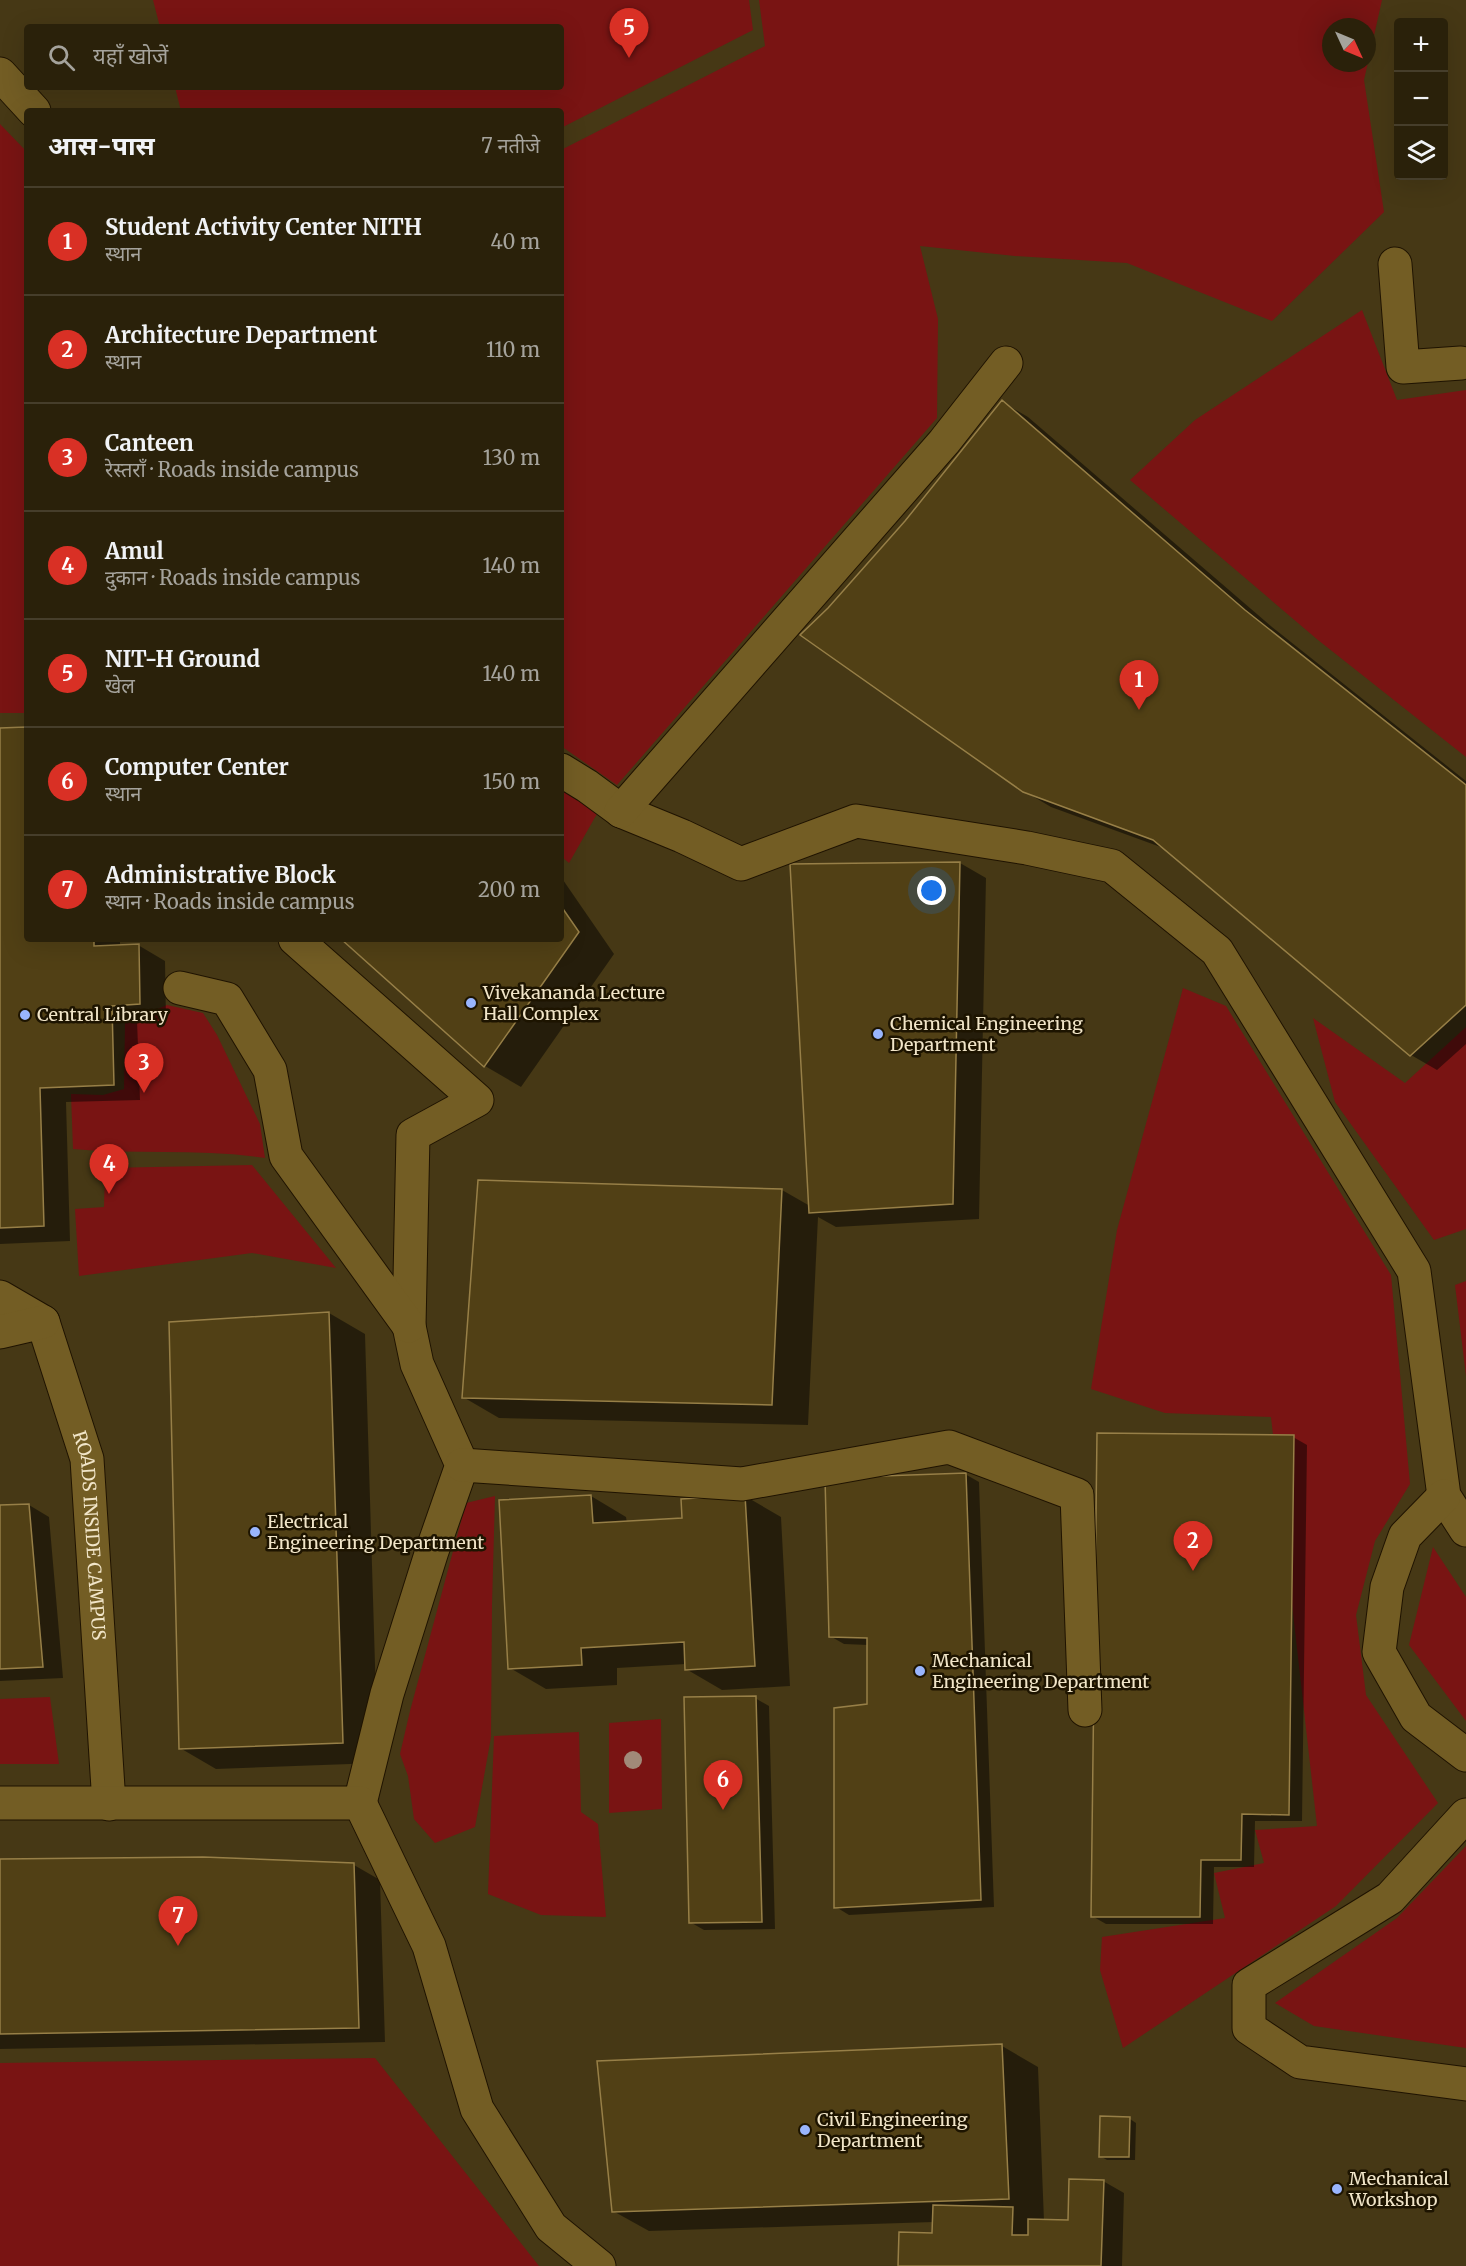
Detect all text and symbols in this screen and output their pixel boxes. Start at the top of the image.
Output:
pin: 5 [610,8,648,58]
north arrow [1322,18,1376,72]
map controls [1394,18,1448,180]
button: + [1394,18,1448,72]
search box [24,24,564,90]
icon: search [45,41,78,74]
text: यहाँ खोजें [93,42,168,70]
button: − [1394,72,1448,126]
button: layers [1394,126,1448,180]
text: आस-पास [48,129,155,162]
text: 7 नतीजे [481,133,540,158]
text: Student Activity Center NITH [105,213,422,241]
text: 1 [63,229,72,254]
text: 40 m [490,229,540,254]
text: स्थान [105,241,141,266]
text: Architecture Department [105,321,377,349]
text: 2 [62,337,73,362]
text: 110 m [486,337,540,362]
text: स्थान [105,349,141,374]
text: Canteen [105,429,194,457]
text: 3 [62,445,73,470]
text: 130 m [483,445,540,470]
text: रेस्तराँ · Roads inside campus [105,457,359,482]
text: Amul [105,537,164,565]
text: 4 [61,553,74,578]
text: 140 m [483,553,540,578]
text: दुकान · Roads inside campus [105,565,360,590]
text: NIT-H Ground [105,645,260,673]
pin: 1 [1120,660,1158,710]
text: 5 [62,661,73,686]
text: 140 m [483,661,540,686]
text: खेल [105,673,135,698]
text: Computer Center [105,753,289,781]
text: 6 [61,769,74,794]
text: 150 m [483,769,540,794]
text: स्थान [105,781,141,806]
text: Administrative Block [105,861,336,889]
your location [917,876,946,905]
text: 7 [62,877,74,902]
text: 200 m [478,877,540,902]
text: स्थान · Roads inside campus [105,889,354,914]
place label: Vivekananda Lecture Hall Complex [482,981,665,1025]
marker: Vivekananda Lecture Hall Complex [464,996,478,1010]
place label: Central Library [37,1003,168,1026]
marker: Central Library [18,1008,32,1022]
place label: Chemical Engineering Department [890,1012,1083,1056]
marker: Chemical Engineering Department [871,1027,885,1041]
pin: 3 [124,1044,164,1093]
pin: 4 [90,1144,128,1194]
street label: ROADS INSIDE CAMPUS [68,1428,111,1641]
place label: Electrical Engineering Department [267,1510,484,1554]
pin: 2 [1174,1522,1212,1571]
marker: Electrical Engineering Department [248,1525,262,1539]
place label: Mechanical Engineering Department [932,1649,1149,1693]
marker: Mechanical Engineering Department [913,1664,927,1678]
pin: 6 [704,1760,742,1810]
pin: 7 [158,1896,198,1946]
place label: Civil Engineering Department [817,2108,968,2152]
marker: Civil Engineering Department [798,2123,812,2137]
place label: Mechanical Workshop [1348,2167,1449,2211]
marker: Mechanical Workshop [1330,2182,1344,2196]

